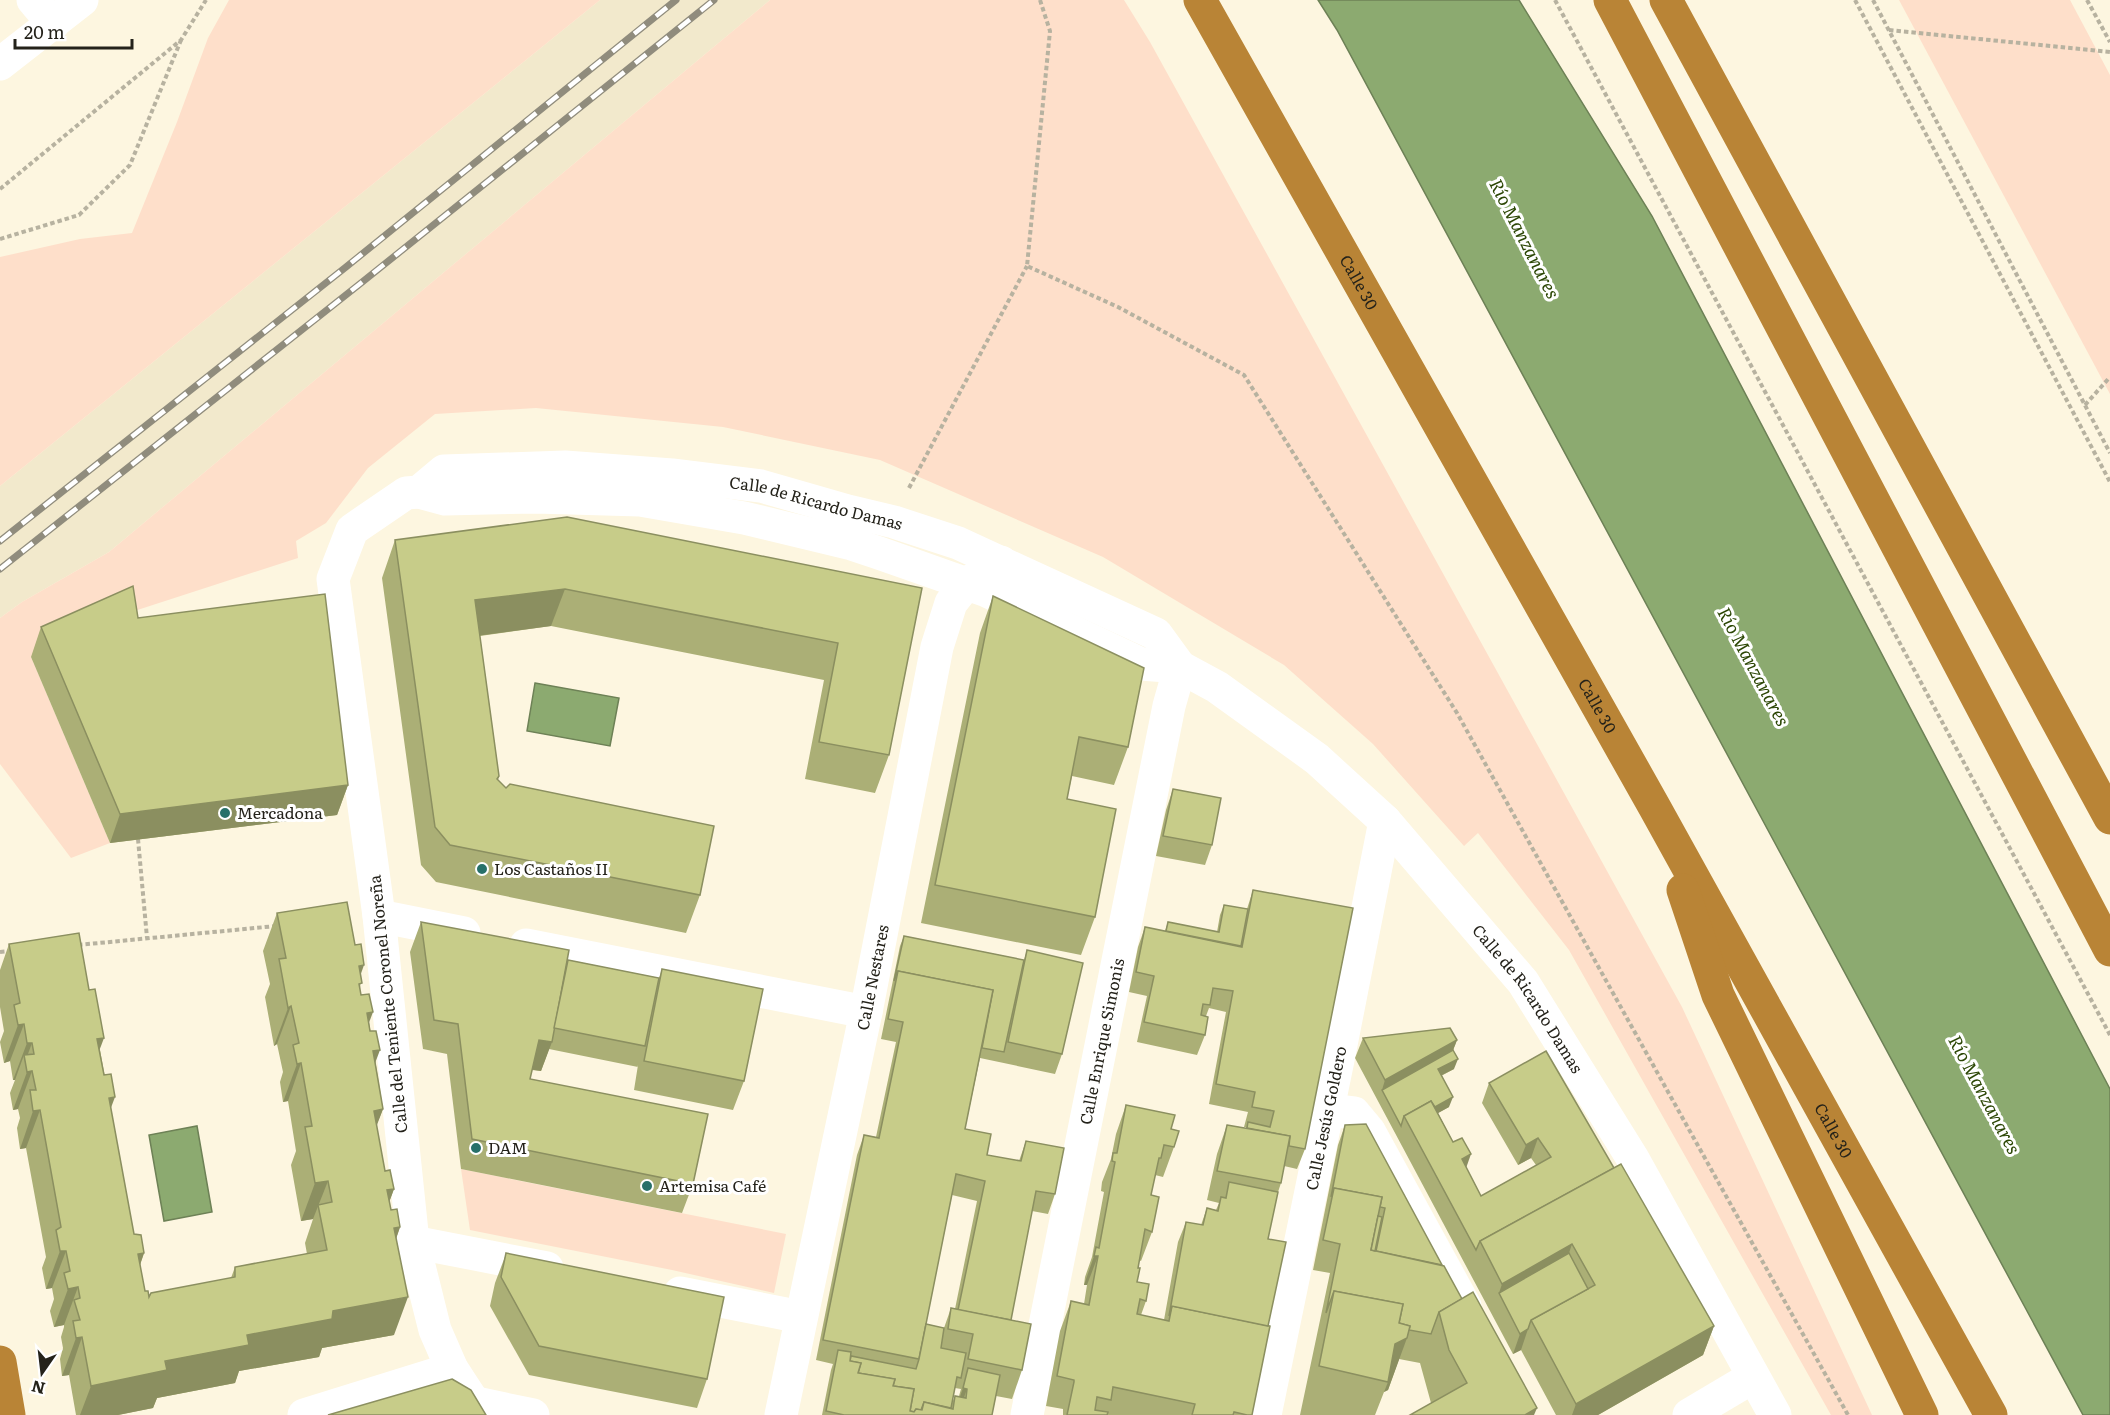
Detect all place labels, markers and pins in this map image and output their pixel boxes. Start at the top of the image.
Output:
place label: Mercadona [237,800,323,824]
marker: Mercadona [218,806,232,820]
place label: Los Castaños II [494,856,608,880]
marker: Los Castaños II [475,862,489,876]
place label: DAM [488,1135,527,1159]
marker: DAM [469,1141,483,1155]
place label: Artemisa Café [659,1173,766,1197]
marker: Artemisa Café [640,1179,654,1193]

